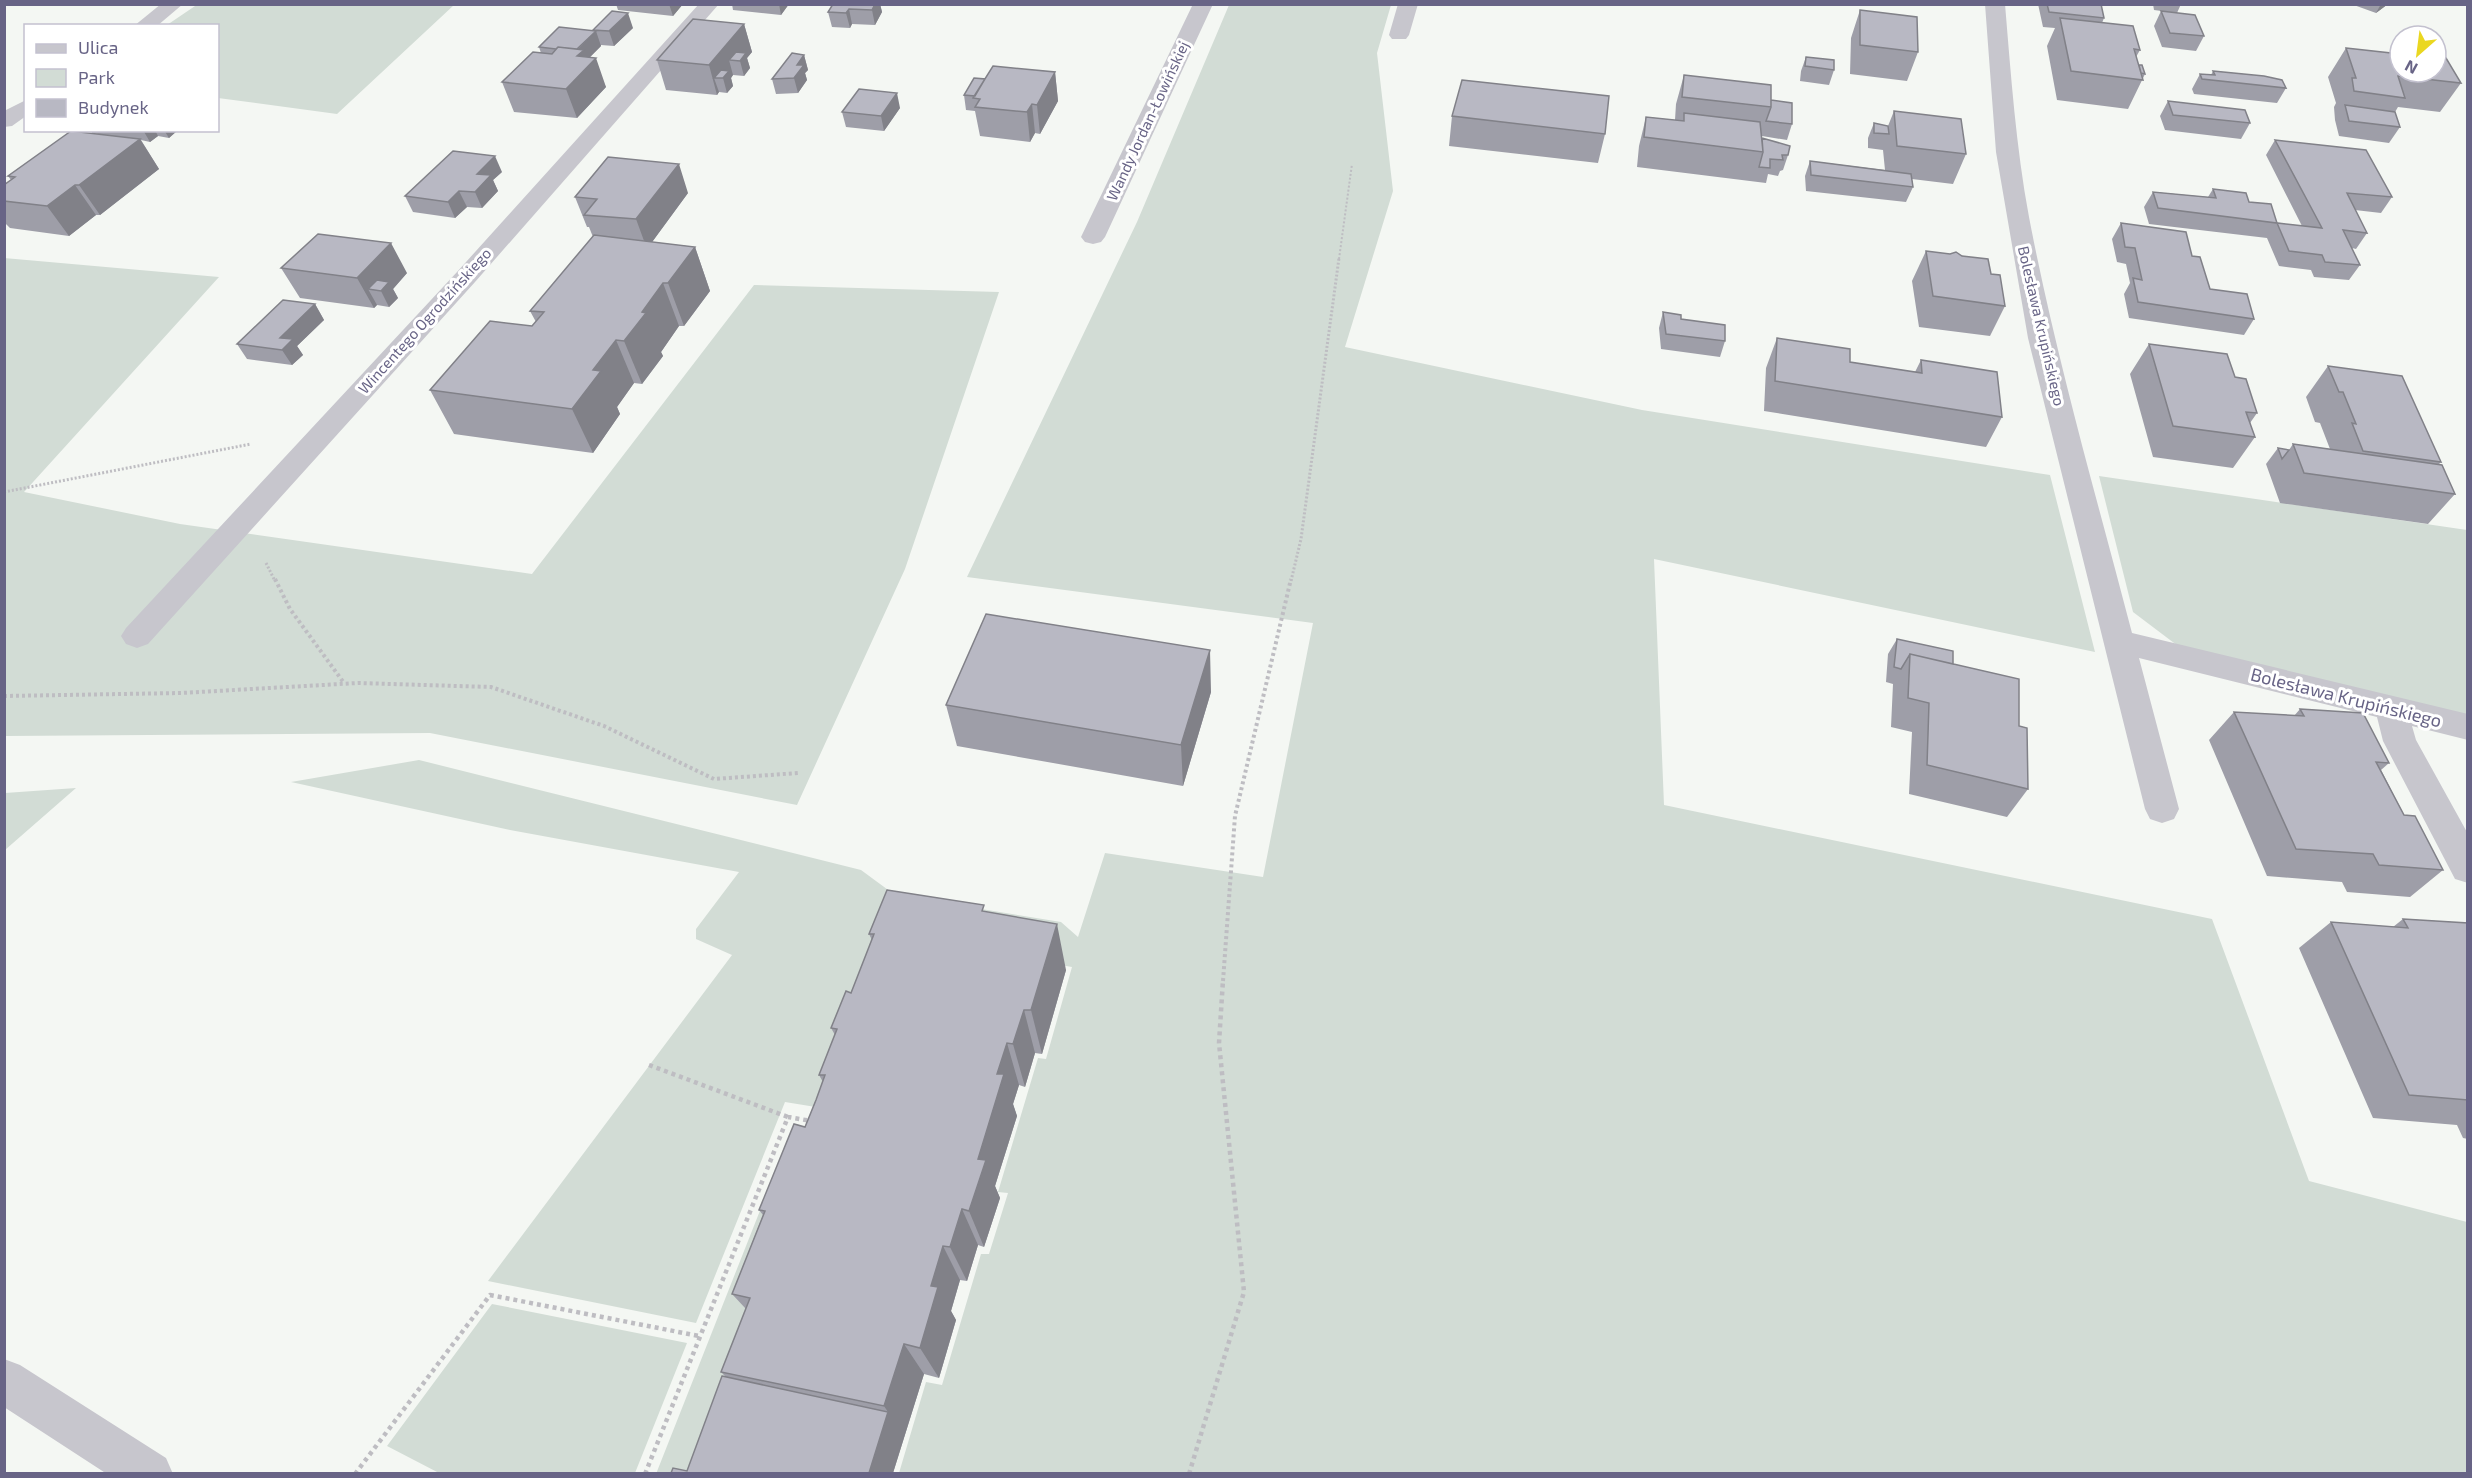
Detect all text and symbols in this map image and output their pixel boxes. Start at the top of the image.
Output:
legend [24,24,219,132]
north arrow [2388,24,2448,84]
text: Ulica [78,36,118,58]
street label: Wandy Jordan-Łowińskiej [1102,38,1193,204]
text: N [2401,57,2420,79]
text: Park [78,66,115,88]
text: Budynek [78,96,149,118]
street label: Wincentego Ogrodzińskiego [354,244,494,397]
street label: Bolesława Krupińskiego [2015,244,2069,407]
street label: Bolesława Krupińskiego [2248,663,2444,731]

